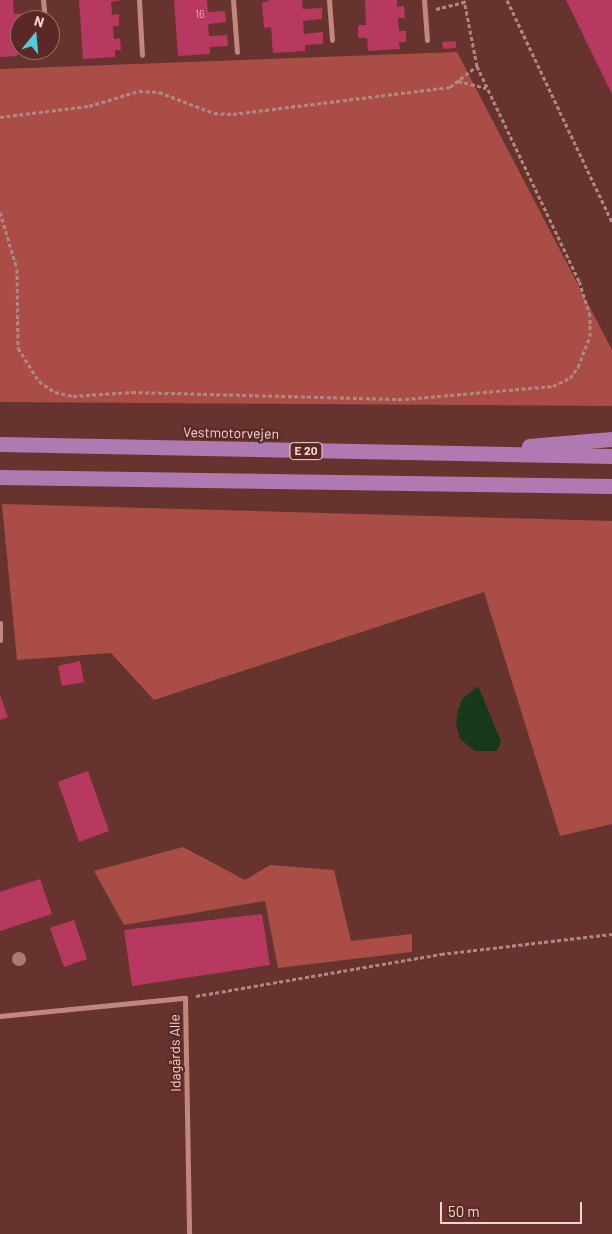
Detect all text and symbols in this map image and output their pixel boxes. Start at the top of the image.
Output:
house number: 16 [195,7,205,21]
north arrow [10,10,60,60]
text: N [32,12,46,31]
street label: Vestmotorvejen [183,424,279,442]
road number: E 20 [288,442,324,461]
street label: Idagårds Alle [166,1014,184,1092]
scale bar [442,1192,584,1224]
text: 50 m [448,1202,480,1220]

